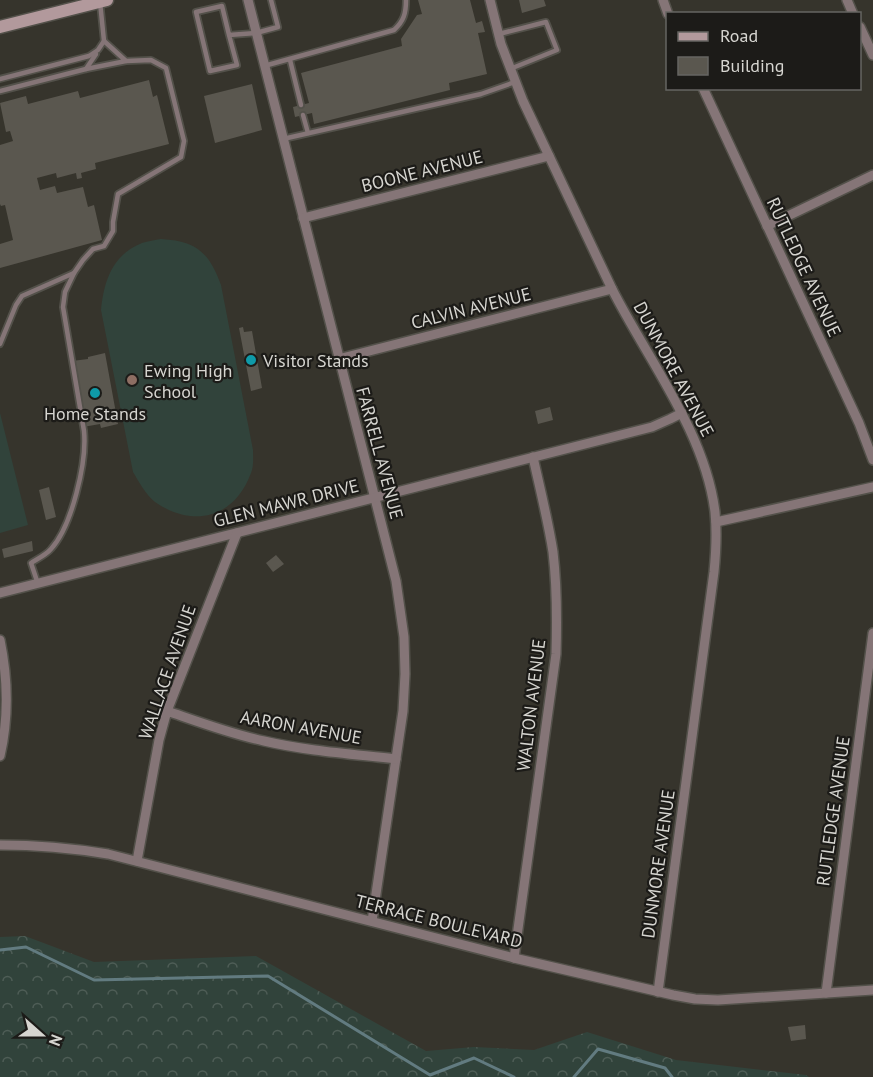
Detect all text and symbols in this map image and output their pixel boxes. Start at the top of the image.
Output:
legend [666,12,861,90]
text: Road [720,24,758,47]
text: Building [720,54,784,77]
street label: BOONE AVENUE [359,145,485,197]
street label: RUTLEDGE AVENUE [762,194,846,340]
street label: CALVIN AVENUE [409,282,533,334]
street label: DUNMORE AVENUE [629,297,719,441]
place label: Visitor Stands [262,349,369,372]
marker: Visitor Stands [244,353,258,367]
place label: Ewing High School [144,359,232,403]
marker: Ewing High School [125,373,139,387]
street label: FARRELL AVENUE [351,384,409,522]
marker: Home Stands [88,386,102,400]
place label: Home Stands [44,402,146,425]
street label: GLEN MAWR DRIVE [211,474,361,532]
street label: WALLACE AVENUE [133,602,201,742]
street label: WALTON AVENUE [511,638,551,772]
street label: AARON AVENUE [239,705,363,749]
street label: RUTLEDGE AVENUE [811,735,855,887]
street label: DUNMORE AVENUE [636,788,680,940]
street label: TERRACE BOULEVARD [353,889,525,953]
north arrow [12,1005,72,1065]
text: N [45,1032,67,1049]

